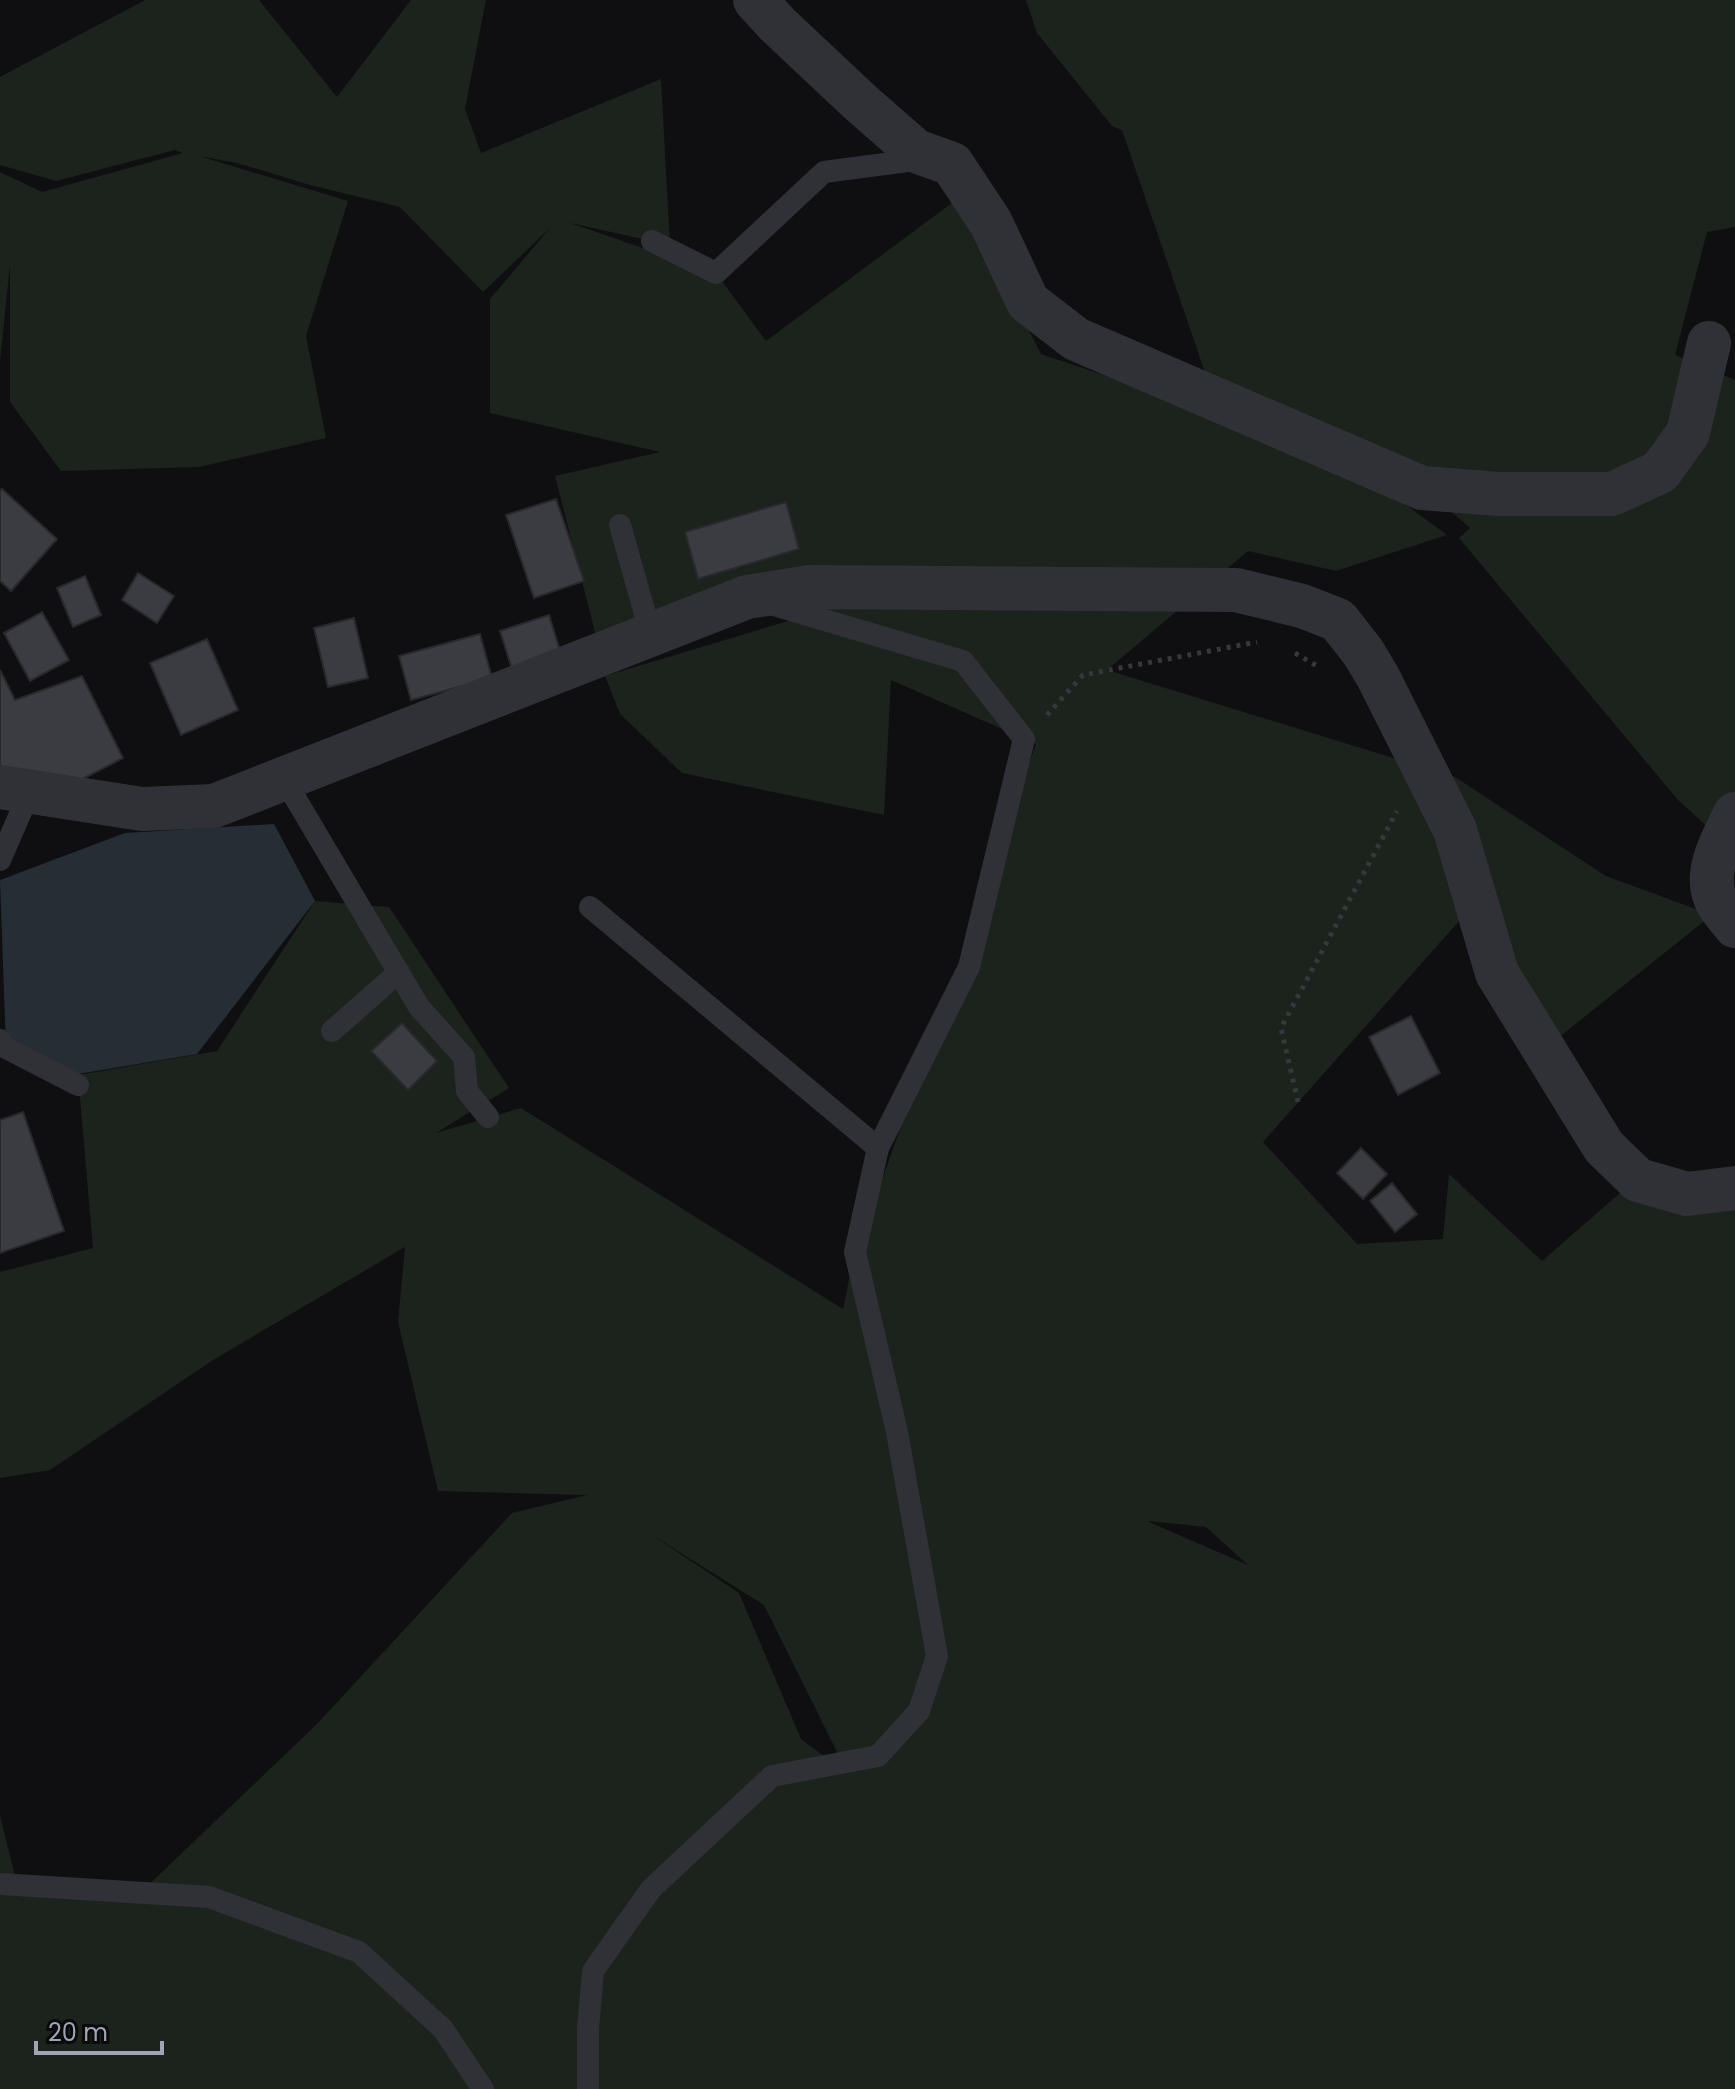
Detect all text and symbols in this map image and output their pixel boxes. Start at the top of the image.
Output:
scale bar [36,2005,162,2055]
text: 20 m [48,2016,108,2049]

